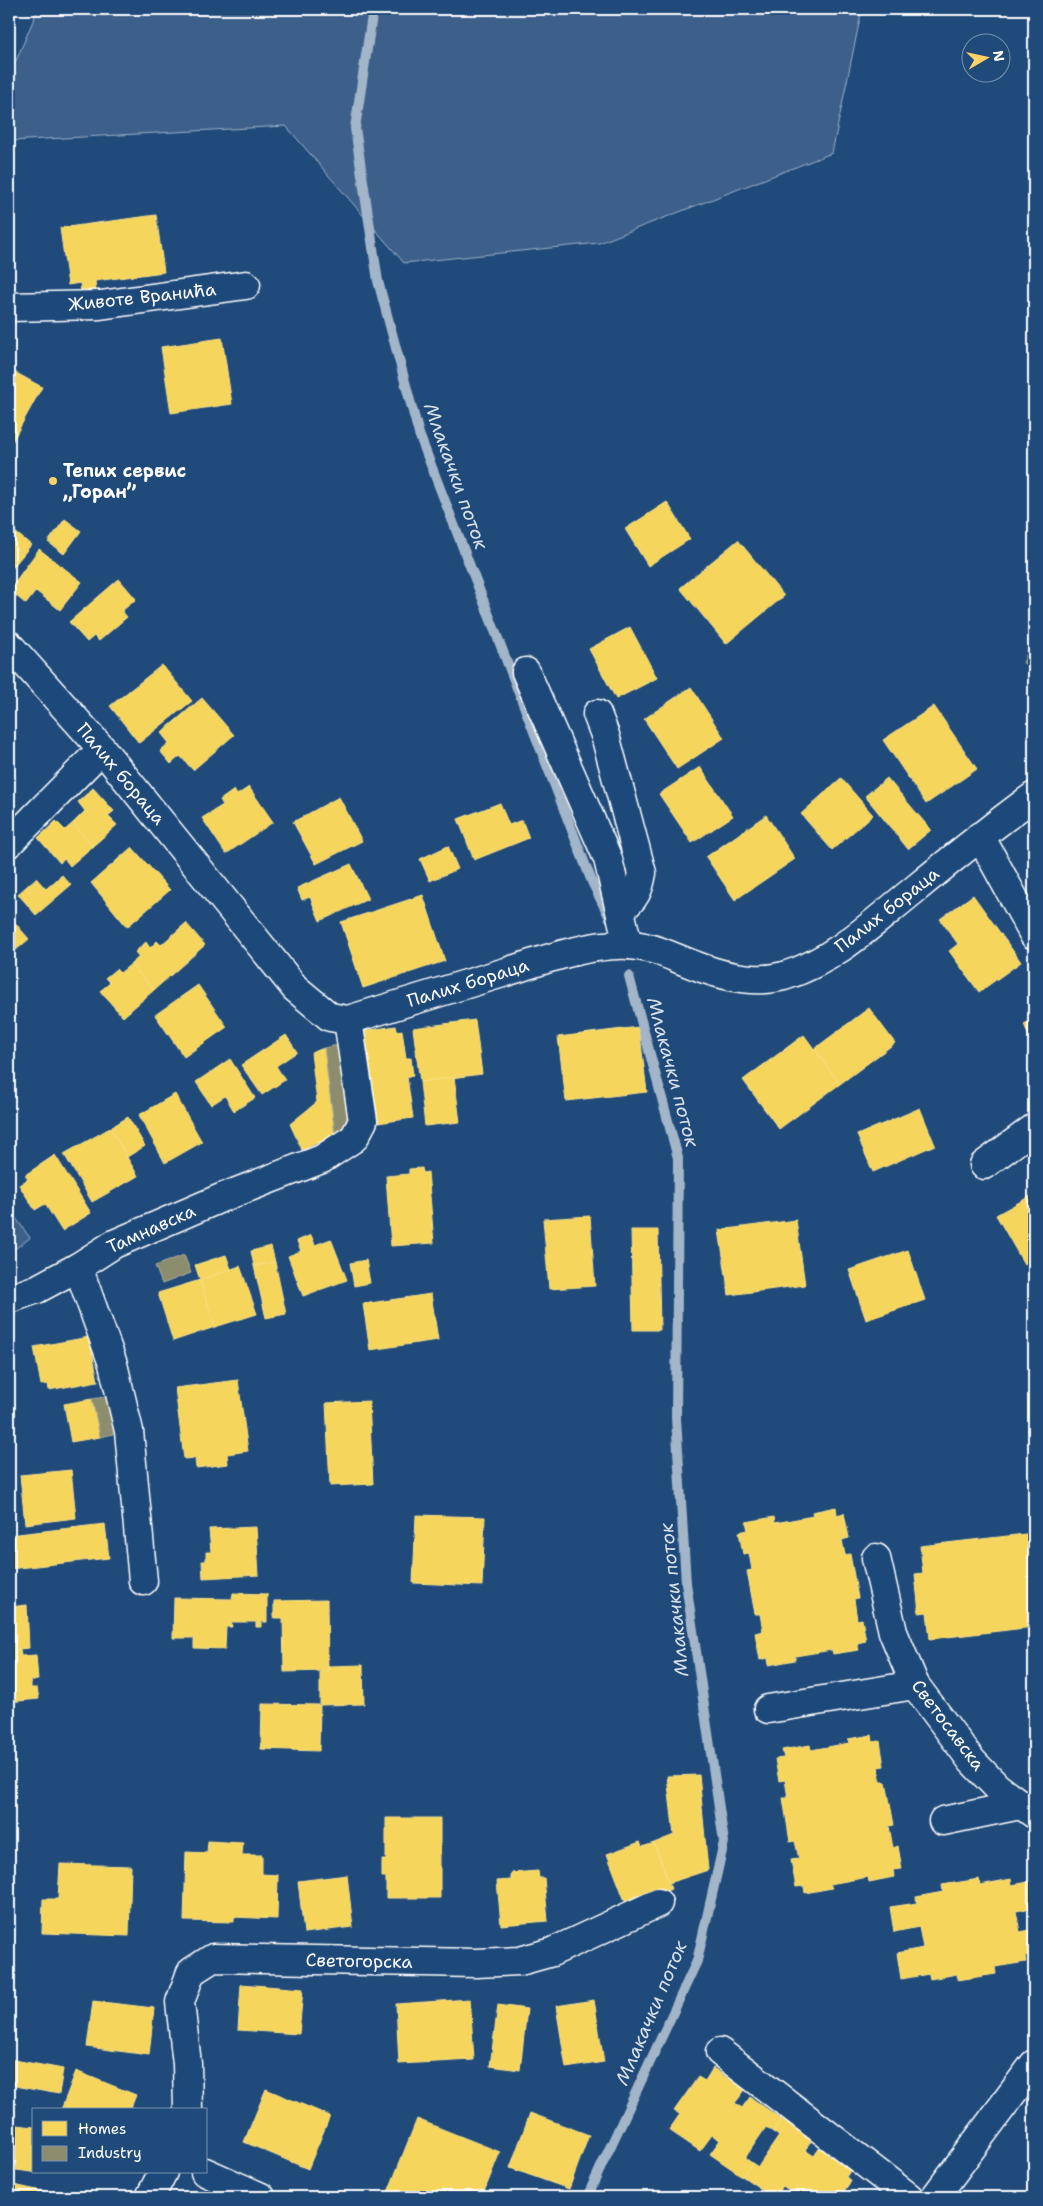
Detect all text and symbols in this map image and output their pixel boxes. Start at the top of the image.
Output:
north arrow [960,32,1010,82]
text: N [989,49,1009,63]
street label: Животе Вранића [67,277,217,317]
water label: Млакачки поток [418,399,494,554]
place label: Тепих сервис „Горан” [63,459,186,504]
marker: Тепих сервис „Горан” [47,475,59,487]
street label: Палих бораца [71,718,171,830]
street label: Палих бораца [830,862,944,958]
street label: Палих бораца [404,953,532,1013]
water label: Млакачки поток [641,994,705,1151]
street label: Тамнавска [103,1199,199,1259]
water label: Млакачки поток [653,1521,694,1678]
street label: Светосавска [906,1675,990,1775]
water label: Млакачки поток [609,1936,693,2089]
street label: Светогорска [305,1948,413,1974]
legend [32,2108,208,2174]
text: Homes [78,2119,126,2139]
text: Industry [78,2143,142,2163]

